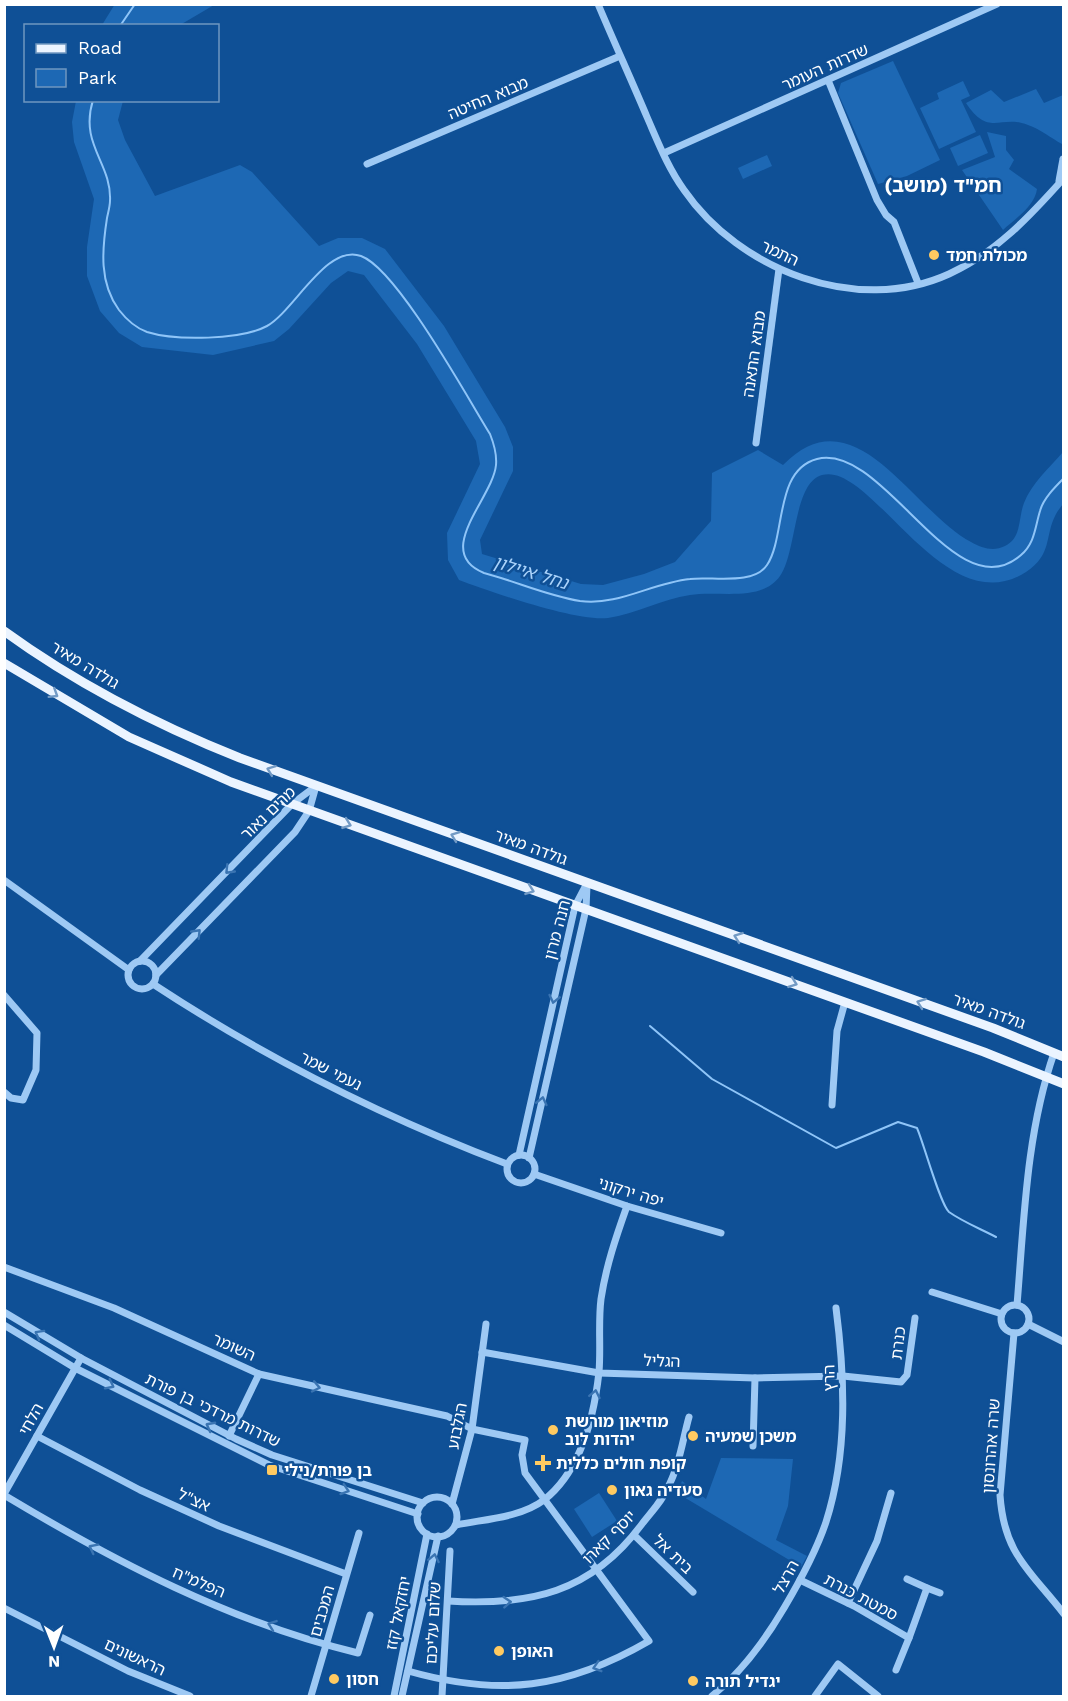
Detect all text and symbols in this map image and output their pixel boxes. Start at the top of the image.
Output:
legend [24,24,219,102]
text: Road [78,37,122,58]
street label: שדרות העומר [779,39,871,95]
text: Park [78,67,117,88]
street label: מבוא החיטה [445,73,531,123]
district label: חמ"ד (מושב) [884,173,1002,197]
street label: התמר [758,236,802,270]
place label: מכולת חמד [946,246,1027,265]
marker: מכולת חמד [927,248,941,262]
street label: מבוא התאנה [739,309,769,399]
water label: נחל איילון [491,551,572,594]
street label: גולדה מאיר [47,637,123,693]
one-way arrow [47,687,58,698]
one-way arrow [267,765,277,778]
street label: מרים נאור [237,782,299,844]
one-way arrow [341,816,352,829]
street label: גולדה מאיר [492,825,570,869]
one-way arrow [450,830,461,843]
one-way arrow [225,864,236,874]
one-way arrow [524,882,535,895]
street label: חנה מרון [540,898,574,962]
one-way arrow [189,929,200,940]
one-way arrow [733,931,743,944]
one-way arrow [787,976,798,989]
street label: גולדה מאיר [950,989,1028,1033]
one-way arrow [548,994,561,1004]
one-way arrow [916,997,927,1010]
street label: נעמי שמר [297,1047,365,1095]
one-way arrow [534,1096,547,1106]
street label: יפה ירקוני [596,1173,666,1211]
street label: כנרת [887,1325,909,1361]
street label: השומר [209,1329,259,1365]
one-way arrow [34,1330,45,1341]
street label: הגליל [643,1351,681,1371]
street label: הרץ [819,1364,839,1392]
street label: שדרות מרדכי בן פורת [142,1369,284,1451]
one-way arrow [103,1378,114,1389]
one-way arrow [311,1380,321,1393]
one-way arrow [588,1389,601,1399]
street label: שרה אהרונסון [978,1398,1004,1494]
street label: הלחי [15,1400,47,1438]
street label: הגלבוע [443,1401,471,1451]
place label: מוזיאון מורשת יהדות לוב [565,1412,668,1449]
one-way arrow [206,1422,216,1433]
marker: מוזיאון מורשת יהדות לוב [546,1423,560,1437]
place label: משכן שמעיה [705,1427,797,1446]
marker: משכן שמעיה [686,1429,700,1443]
marker: קופת חולים כללית [534,1454,552,1472]
place label: קופת חולים כללית [556,1454,687,1473]
place label: בן פורת/נילי [284,1461,372,1480]
marker: בן פורת/נילי [265,1463,279,1477]
place label: סעדיה גאון [624,1481,703,1500]
one-way arrow [339,1483,350,1495]
marker: סעדיה גאון [605,1483,619,1497]
street label: אצ"ל [175,1484,213,1516]
street label: יוסף קארו [578,1506,640,1568]
street label: בית אל [649,1530,697,1578]
one-way arrow [88,1543,99,1555]
one-way arrow [427,1553,440,1563]
street label: הרצל [769,1557,803,1597]
street label: הפלמ"ח [170,1562,228,1602]
street label: סמטת כנרת [821,1570,901,1624]
street label: יחזקאל קזז [382,1574,414,1652]
street label: שלום עליכם [421,1581,445,1665]
street label: המכבים [306,1583,338,1639]
one-way arrow [502,1595,511,1608]
north arrow [24,1617,84,1677]
one-way arrow [267,1620,277,1633]
street label: הראשונים [101,1635,169,1679]
place label: האופן [511,1642,553,1661]
marker: האופן [492,1644,506,1658]
text: N [48,1652,60,1671]
one-way arrow [592,1660,602,1672]
place label: חסון [346,1670,379,1689]
marker: חסון [327,1672,341,1686]
place label: יגדיל תורה [705,1672,781,1691]
marker: יגדיל תורה [686,1674,700,1688]

